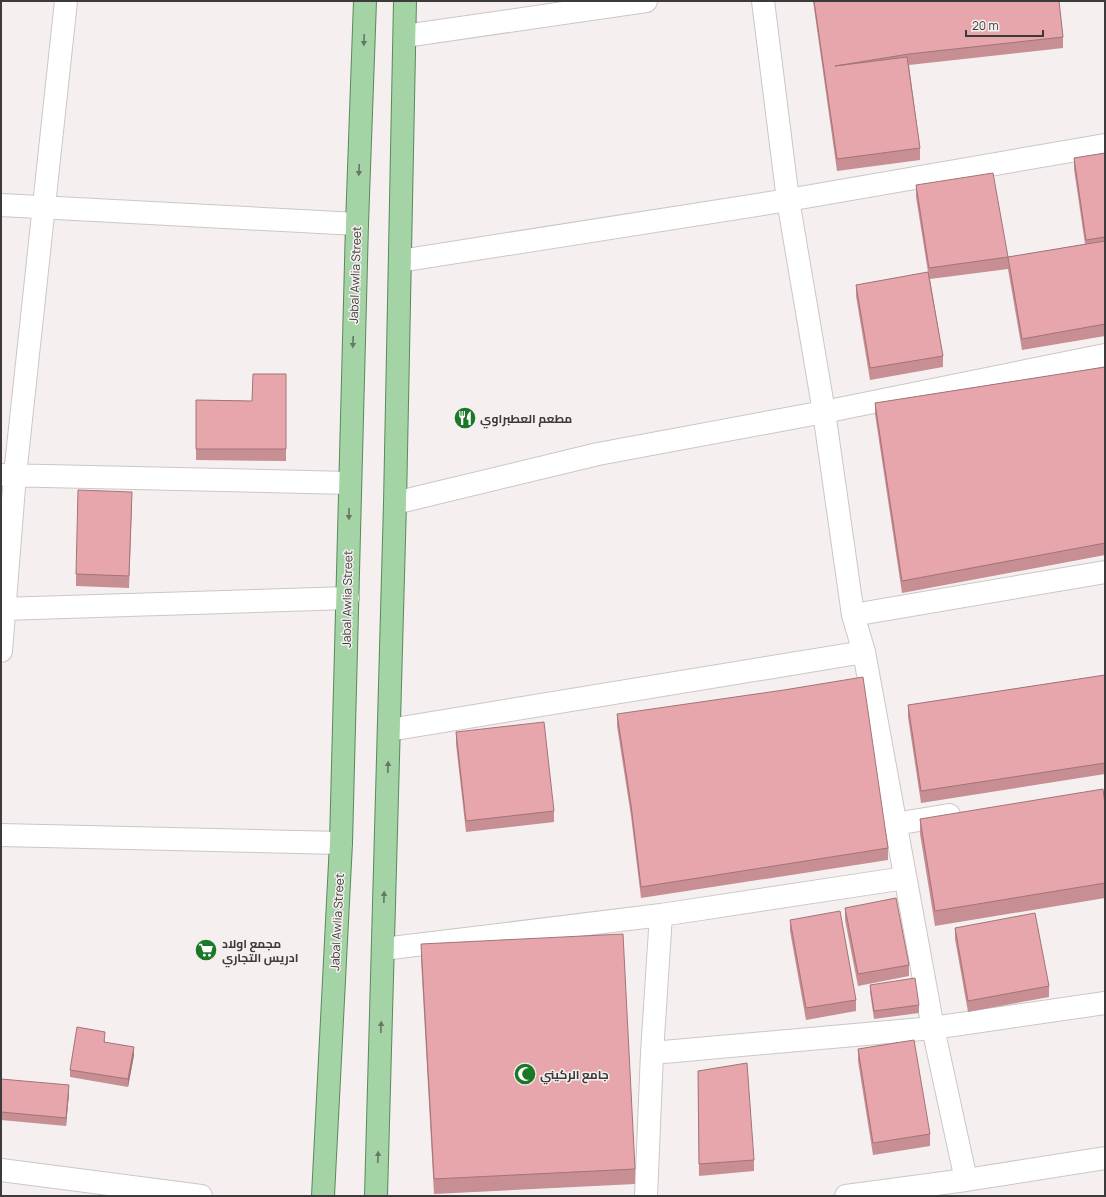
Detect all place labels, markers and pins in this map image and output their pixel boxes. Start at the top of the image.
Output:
restaurant icon: مطعم العطبراوي [452,405,478,431]
place label: مطعم العطبراوي [480,410,572,429]
place label: مجمع اولاد ادريس التجاري [222,935,298,968]
supermarket icon: مجمع اولاد ادريس التجاري [193,937,219,963]
mosque icon: جامع الركيني [512,1061,538,1087]
place label: جامع الركيني [540,1066,609,1085]

